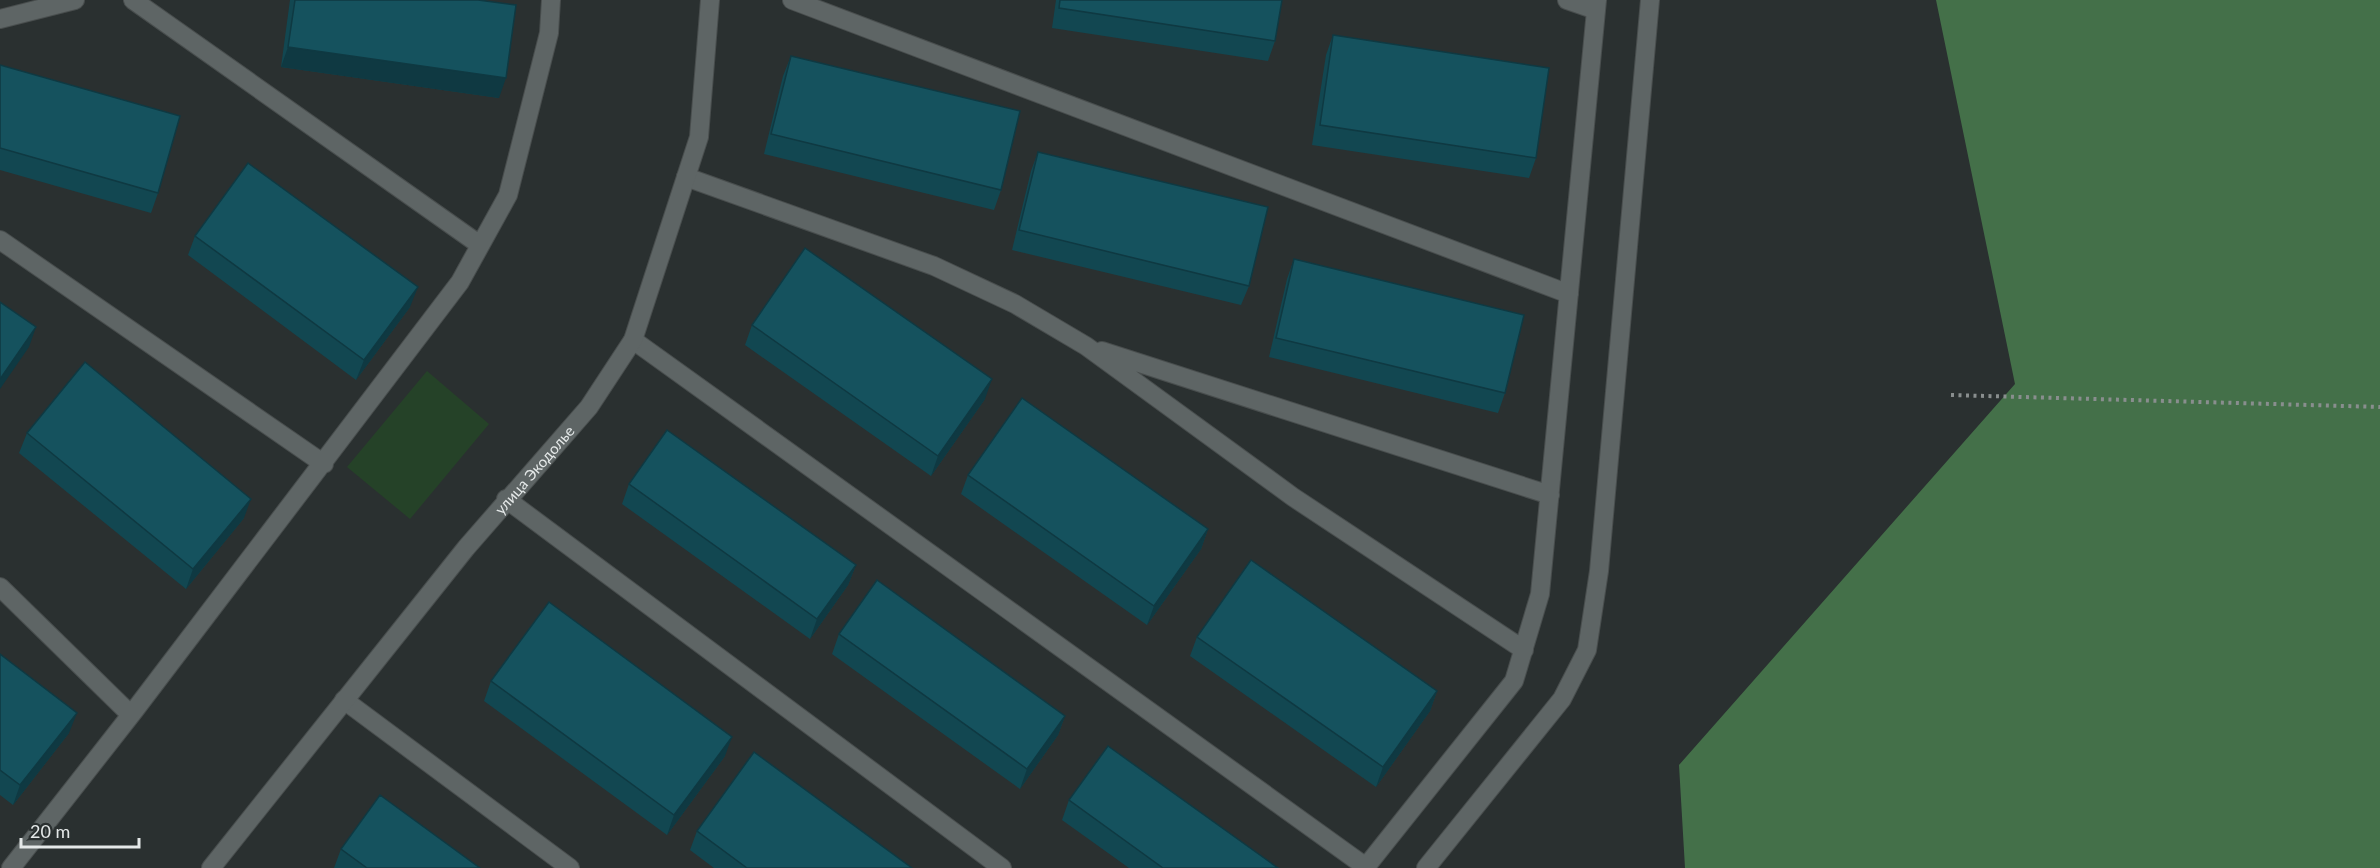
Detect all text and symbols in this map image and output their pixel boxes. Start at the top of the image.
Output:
street label: улица Экодолье [491,422,578,518]
scale bar [21,811,140,849]
text: 20 m [30,820,70,842]

